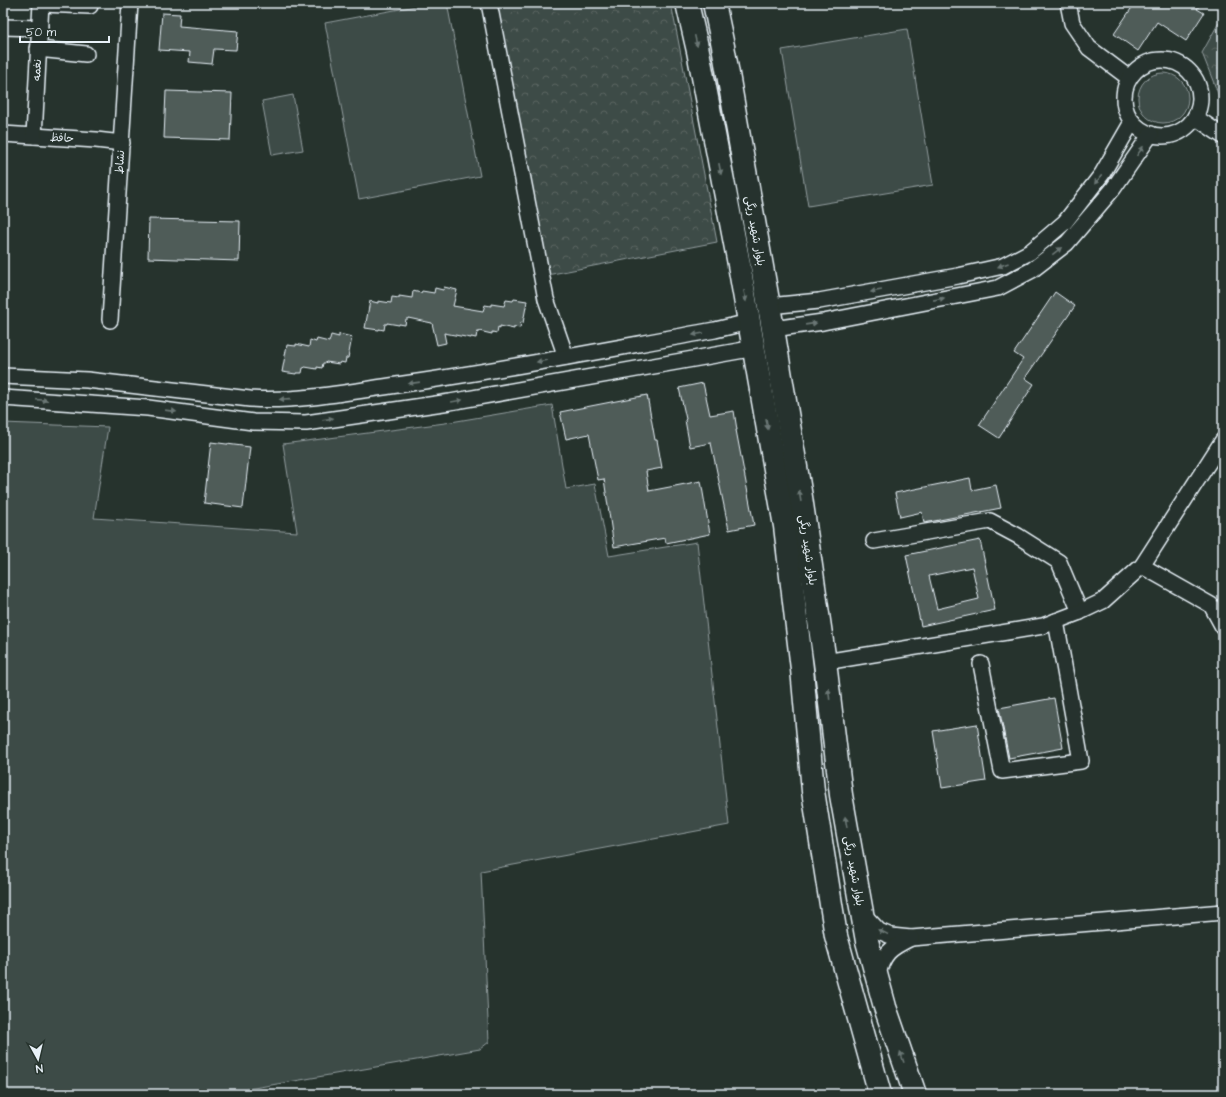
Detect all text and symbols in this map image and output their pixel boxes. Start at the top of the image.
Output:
scale bar [20,18,109,44]
text: 50 m [26,24,57,41]
one-way arrow [693,35,699,47]
street label: نغمه [29,59,45,81]
street label: حافظ [50,130,74,146]
one-way arrow [1136,146,1144,156]
street label: نشاط [112,149,128,175]
one-way arrow [718,163,724,175]
one-way arrow [1094,174,1102,185]
street label: بلوار شهید ریگی [741,195,769,267]
one-way arrow [1052,247,1063,255]
one-way arrow [996,262,1008,268]
one-way arrow [870,288,882,294]
one-way arrow [742,290,748,302]
one-way arrow [933,296,945,302]
one-way arrow [805,321,817,327]
one-way arrow [692,331,704,337]
one-way arrow [536,358,548,364]
one-way arrow [408,380,420,386]
one-way arrow [36,396,48,403]
one-way arrow [279,396,291,403]
one-way arrow [451,397,463,403]
one-way arrow [165,408,177,414]
one-way arrow [322,416,334,422]
one-way arrow [765,418,771,430]
one-way arrow [797,489,803,502]
street label: بلوار شهید ریگی [796,514,820,586]
one-way arrow [825,688,832,700]
one-way arrow [843,816,849,828]
street label: بلوار شهید ریگی [840,835,868,907]
one-way arrow [877,929,889,935]
north arrow [18,1039,58,1079]
one-way arrow [899,1051,905,1063]
text: N [35,1060,44,1076]

